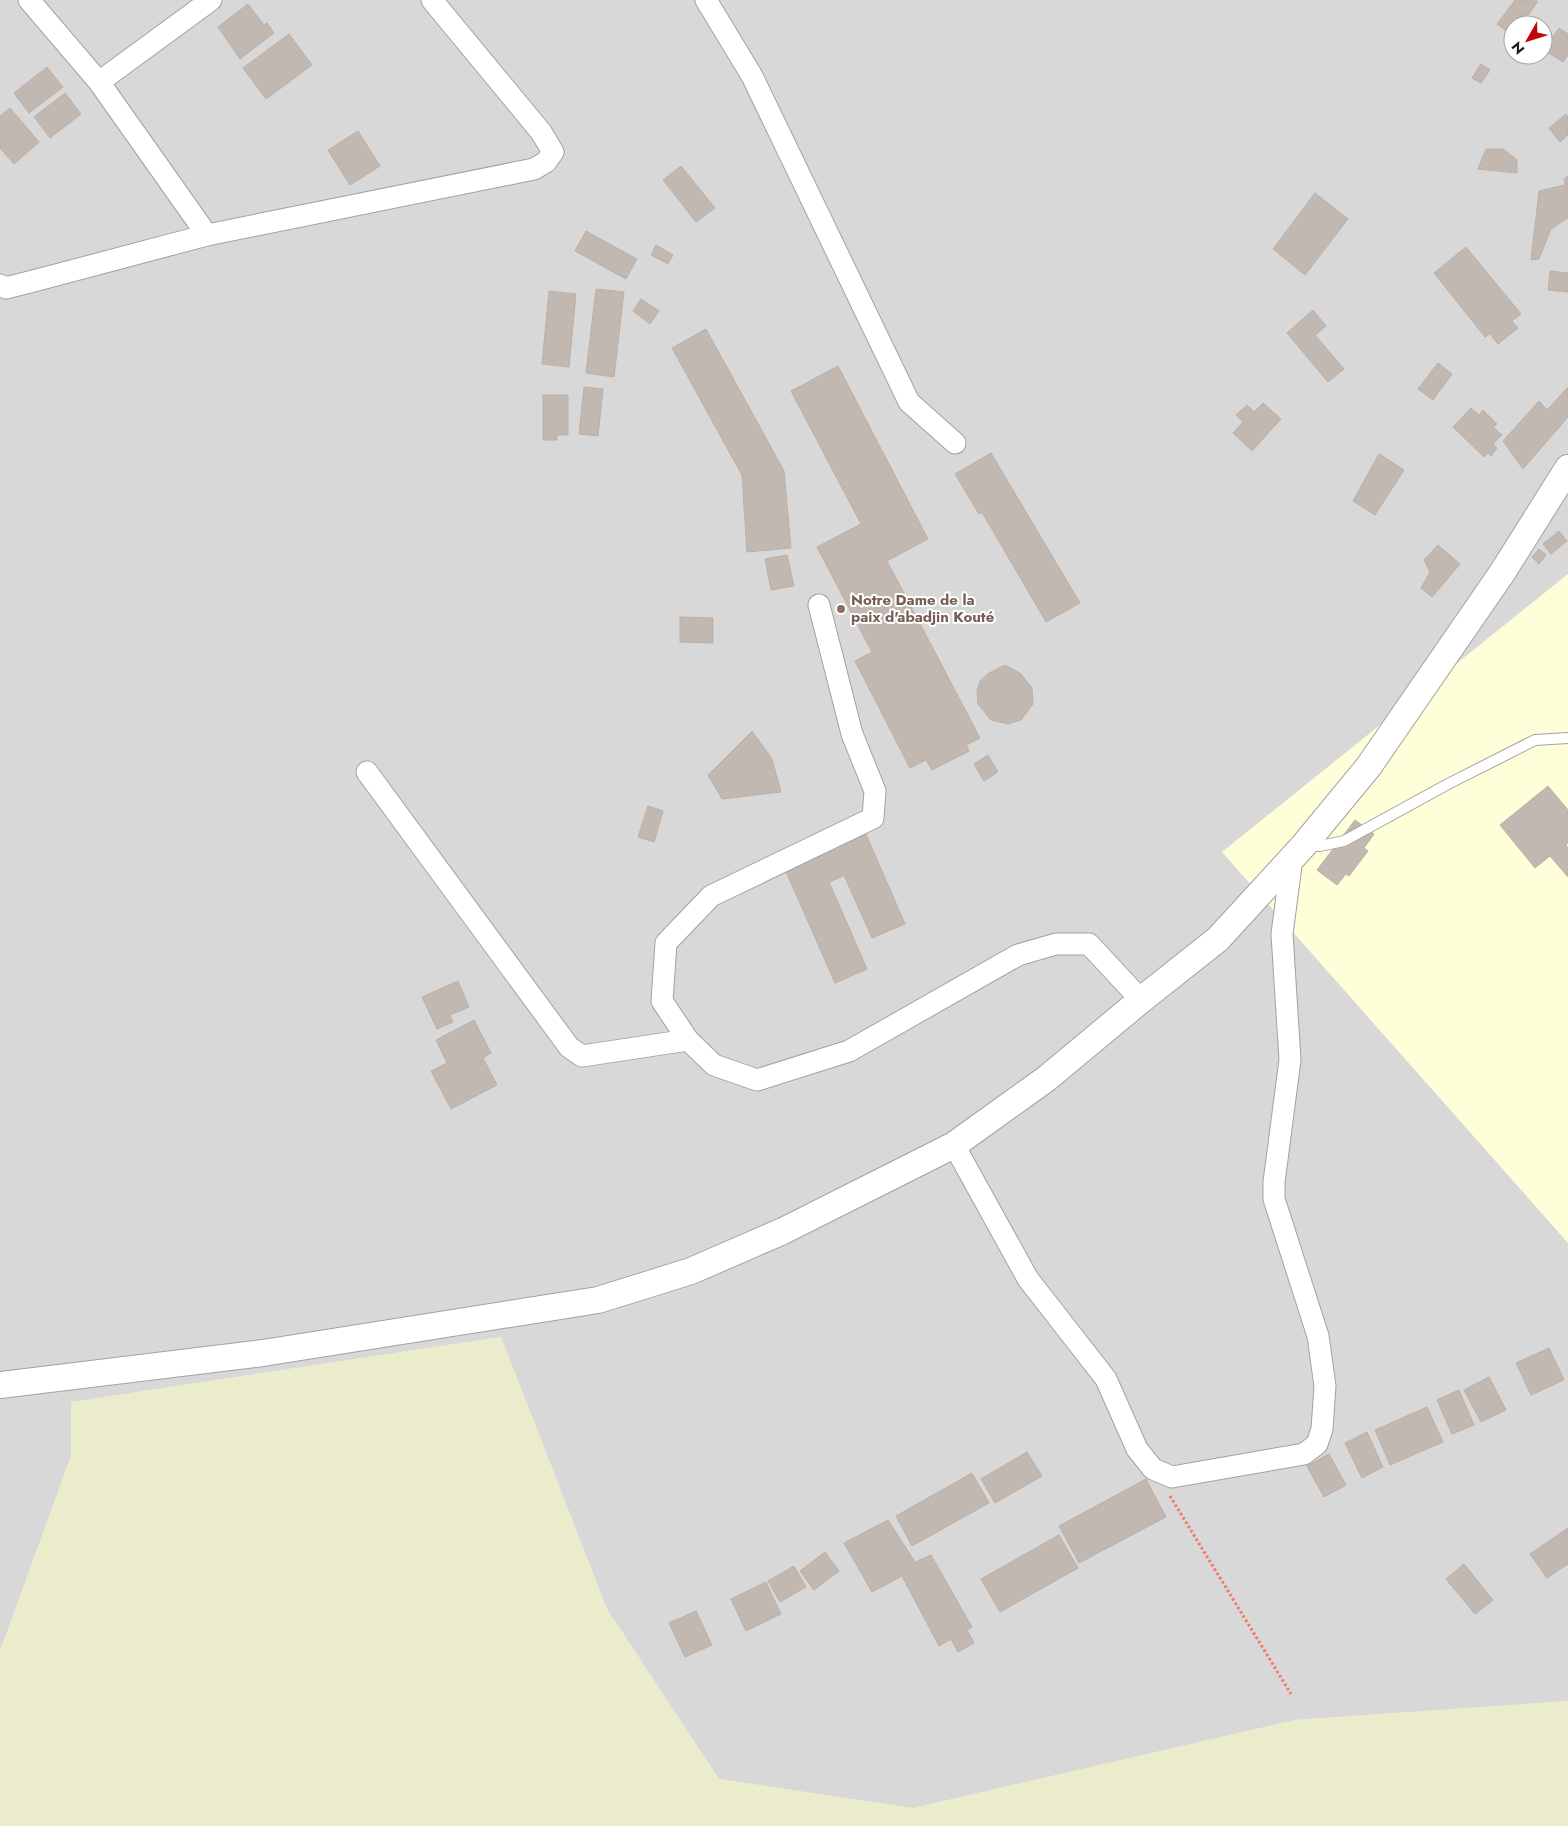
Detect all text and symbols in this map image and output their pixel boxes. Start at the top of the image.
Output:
north arrow [1503,15,1553,65]
text: N [1507,38,1529,59]
place label: Notre Dame de la paix d'abadjin Kouté [851,589,995,628]
marker: Notre Dame de la paix d'abadjin Kouté [835,603,847,615]

